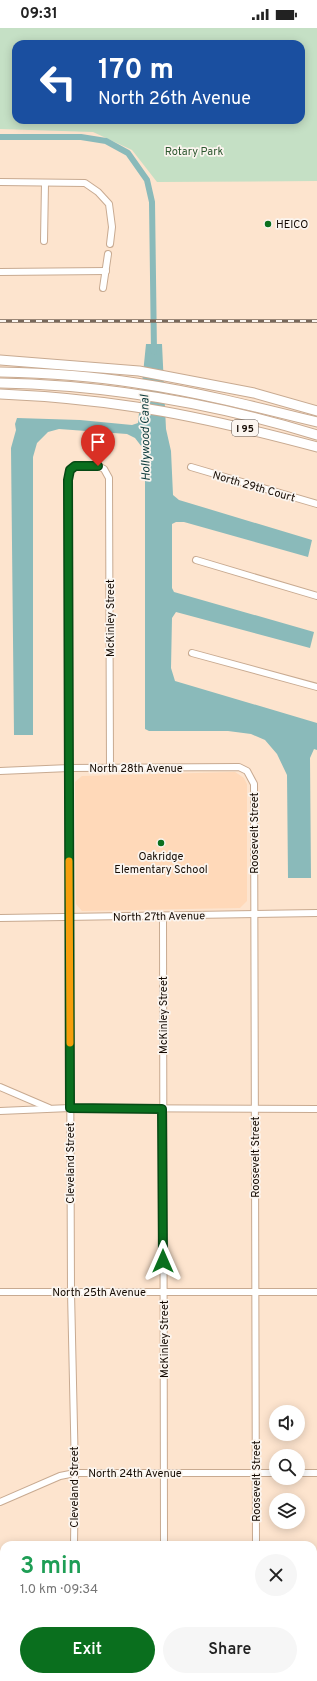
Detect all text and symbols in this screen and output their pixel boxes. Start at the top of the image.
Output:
text: 09:31 [20,5,58,24]
text: 170 m [98,53,174,89]
icon: left [32,56,84,108]
text: North 26th Avenue [98,88,251,111]
park label: Rotary Park [165,145,223,159]
place label: HEICO [276,218,308,232]
marker: HEICO [263,219,273,229]
water label: Hollywood Canal [137,394,155,481]
road number: I 95 [232,420,258,436]
pin [81,425,115,466]
icon: arrive [87,431,109,453]
street label: North 29th Court [211,468,297,505]
street label: McKinley Street [104,579,118,657]
street label: North 28th Avenue [89,762,183,776]
street label: Roosevelt Street [248,792,262,874]
marker: Oakridge Elementary School [156,838,166,848]
place label: Oakridge Elementary School [114,850,208,877]
street label: North 27th Avenue [113,909,205,925]
street label: McKinley Street [157,976,171,1054]
street label: Roosevelt Street [249,1116,263,1198]
street label: Cleveland Street [64,1122,78,1204]
position arrow [142,1240,184,1282]
street label: North 25th Avenue [52,1286,146,1300]
street label: McKinley Street [158,1300,172,1378]
map controls [269,1405,305,1529]
button: sound [269,1405,305,1441]
street label: Roosevelt Street [250,1440,264,1522]
street label: Cleveland Street [68,1446,82,1528]
button: search [269,1449,305,1485]
street label: North 24th Avenue [88,1467,182,1481]
button: layers [269,1493,305,1529]
text: 3 min [20,1552,82,1582]
button: close [255,1554,297,1596]
text: 1.0 km · 09:34 [20,1582,98,1598]
button: Exit [20,1627,155,1673]
button: Share [163,1627,297,1673]

